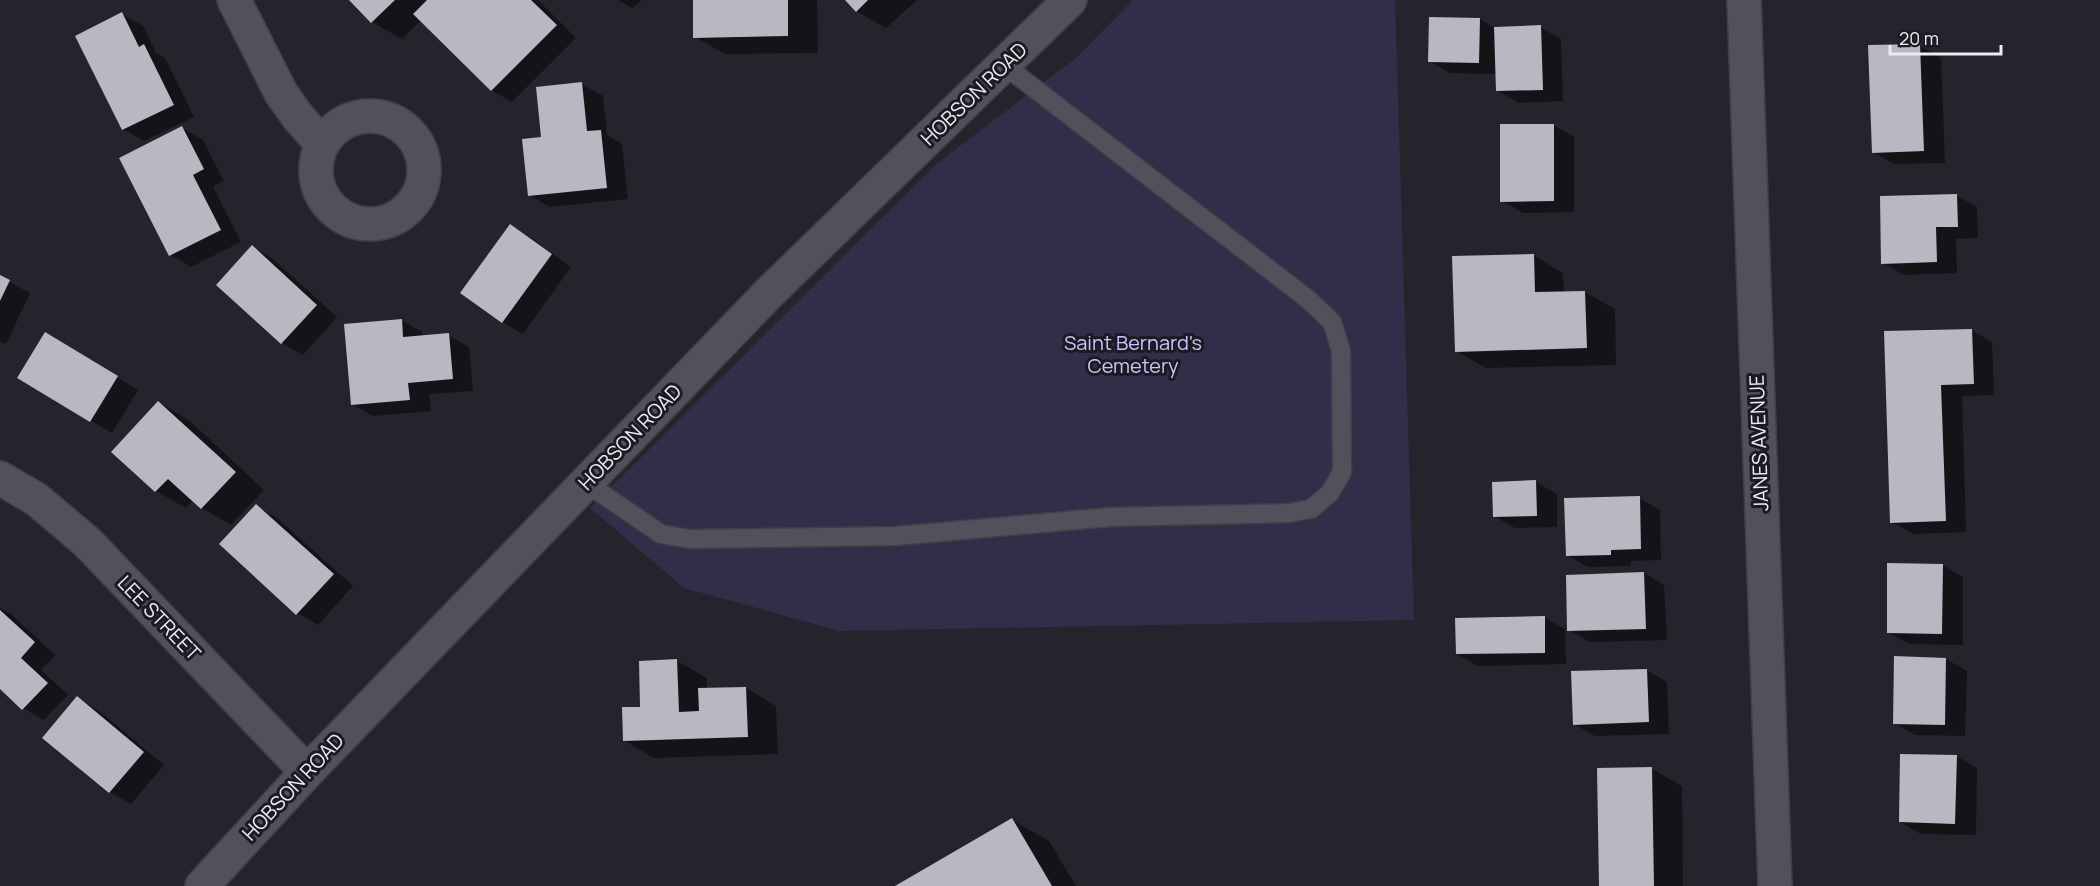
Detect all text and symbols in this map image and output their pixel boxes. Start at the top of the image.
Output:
scale bar [1890,18,2001,56]
text: 20 m [1899,26,1939,50]
street label: HOBSON ROAD [915,36,1033,151]
park label: Saint Bernard's Cemetery [1064,329,1202,379]
street label: JANES AVENUE [1743,374,1774,512]
street label: HOBSON ROAD [572,378,687,496]
street label: LEE STREET [112,569,207,666]
street label: HOBSON ROAD [236,727,349,846]

